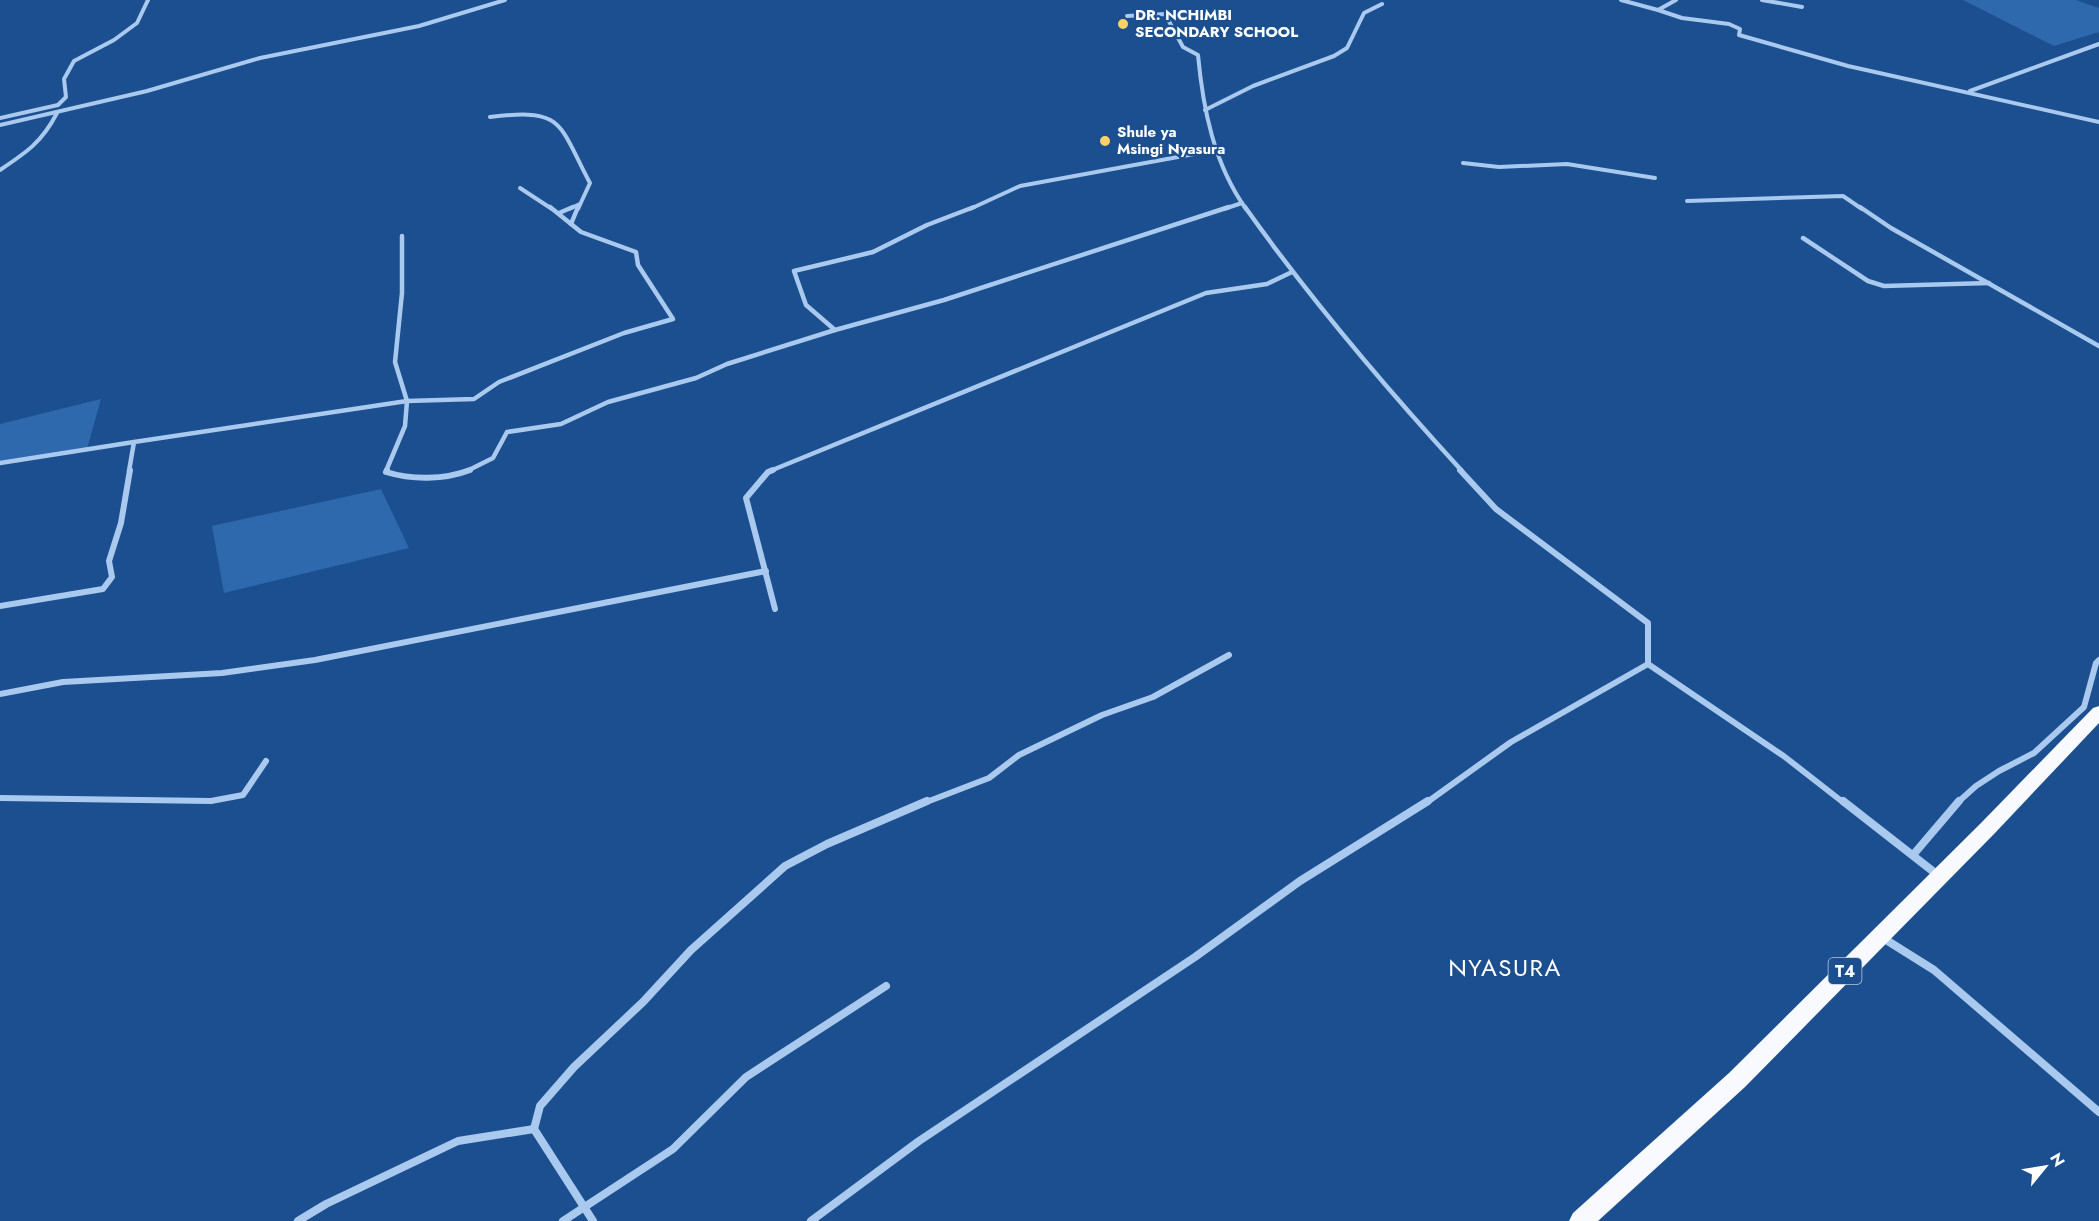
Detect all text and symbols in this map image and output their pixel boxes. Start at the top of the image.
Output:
place label: DR. NCHIMBI SECONDARY SCHOOL [1135,4,1298,43]
marker: DR. NCHIMBI SECONDARY SCHOOL [1116,17,1130,31]
place label: Shule ya Msingi Nyasura [1117,121,1225,160]
marker: Shule ya Msingi Nyasura [1098,134,1112,148]
district label: NYASURA [1448,950,1562,985]
road number: T4 [1828,958,1862,984]
north arrow [2015,1137,2075,1197]
text: N [2044,1148,2071,1171]

